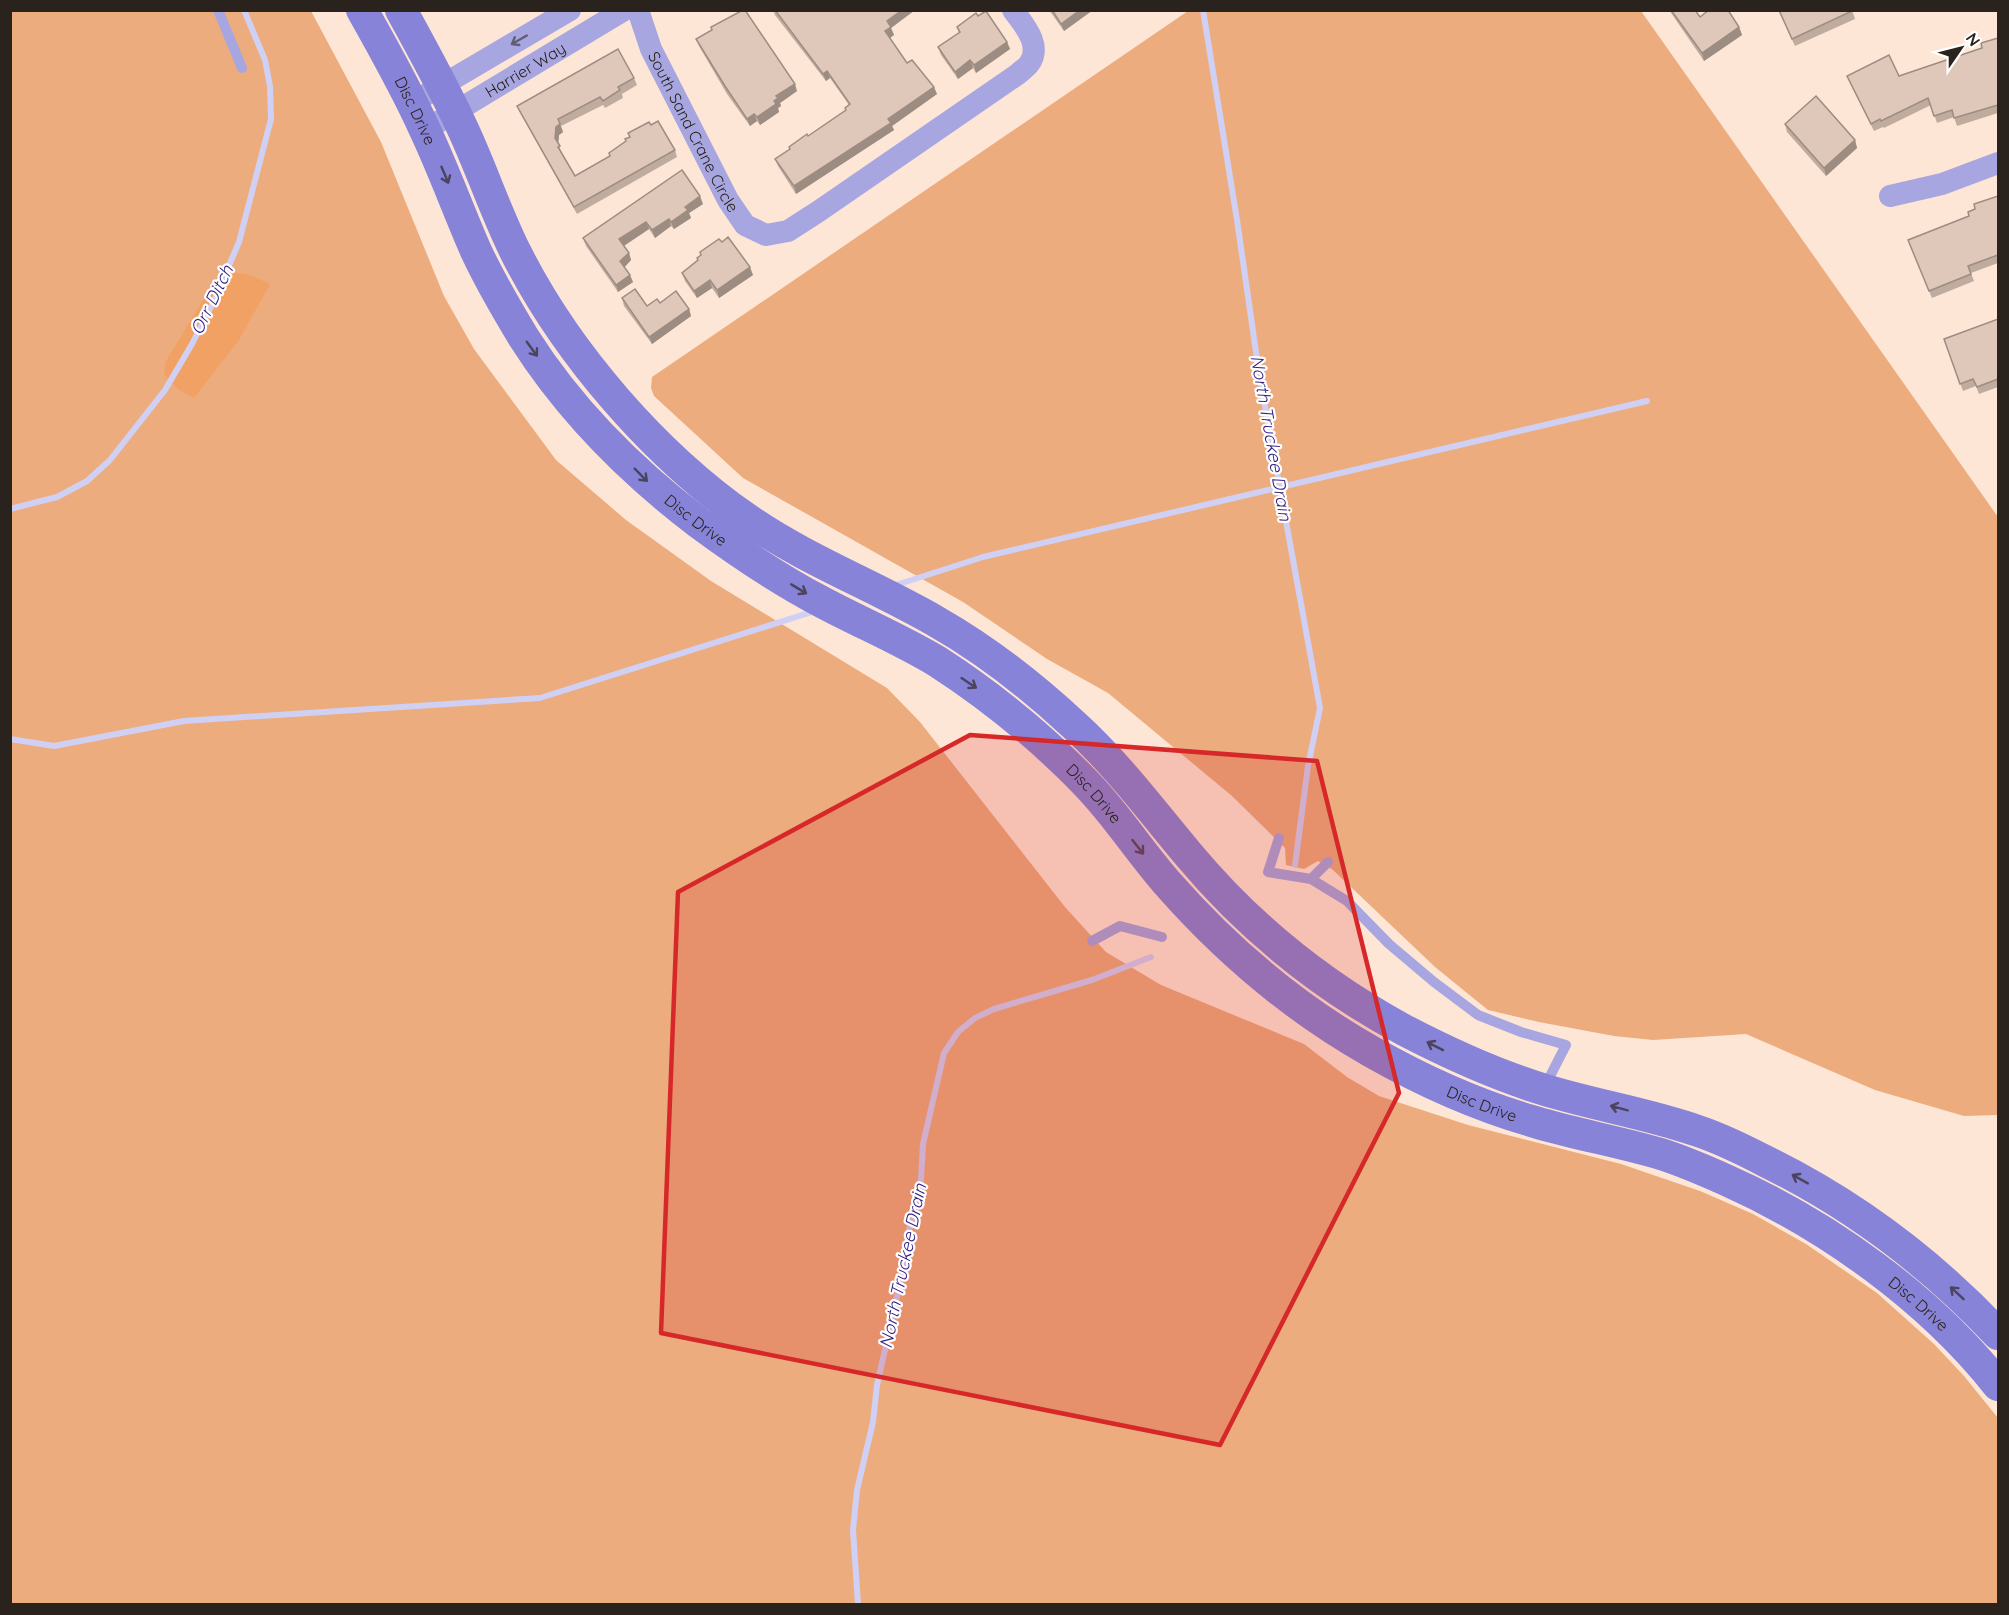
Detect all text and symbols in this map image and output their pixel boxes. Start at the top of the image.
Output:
north arrow [1931,18,1991,78]
text: N [1962,29,1985,50]
one-way arrow [511,34,528,46]
street label: Harrier Way [481,38,569,102]
street label: South Sand Crane Circle [644,48,743,216]
street label: Disc Drive [390,73,440,148]
one-way arrow [440,166,451,184]
water label: Orr Ditch [185,260,239,338]
one-way arrow [526,341,538,357]
water label: North Truckee Drain [1246,353,1297,523]
one-way arrow [634,467,649,482]
street label: Disc Drive [661,490,731,550]
one-way arrow [790,583,807,595]
one-way arrow [960,677,977,689]
street label: Disc Drive [1062,759,1126,827]
one-way arrow [1132,839,1145,855]
one-way arrow [1426,1039,1444,1051]
street label: Disc Drive [1444,1081,1520,1126]
one-way arrow [1610,1102,1629,1114]
one-way arrow [1792,1173,1809,1185]
water label: North Truckee Drain [874,1181,931,1350]
street label: Disc Drive [1885,1272,1953,1335]
one-way arrow [1950,1286,1965,1300]

